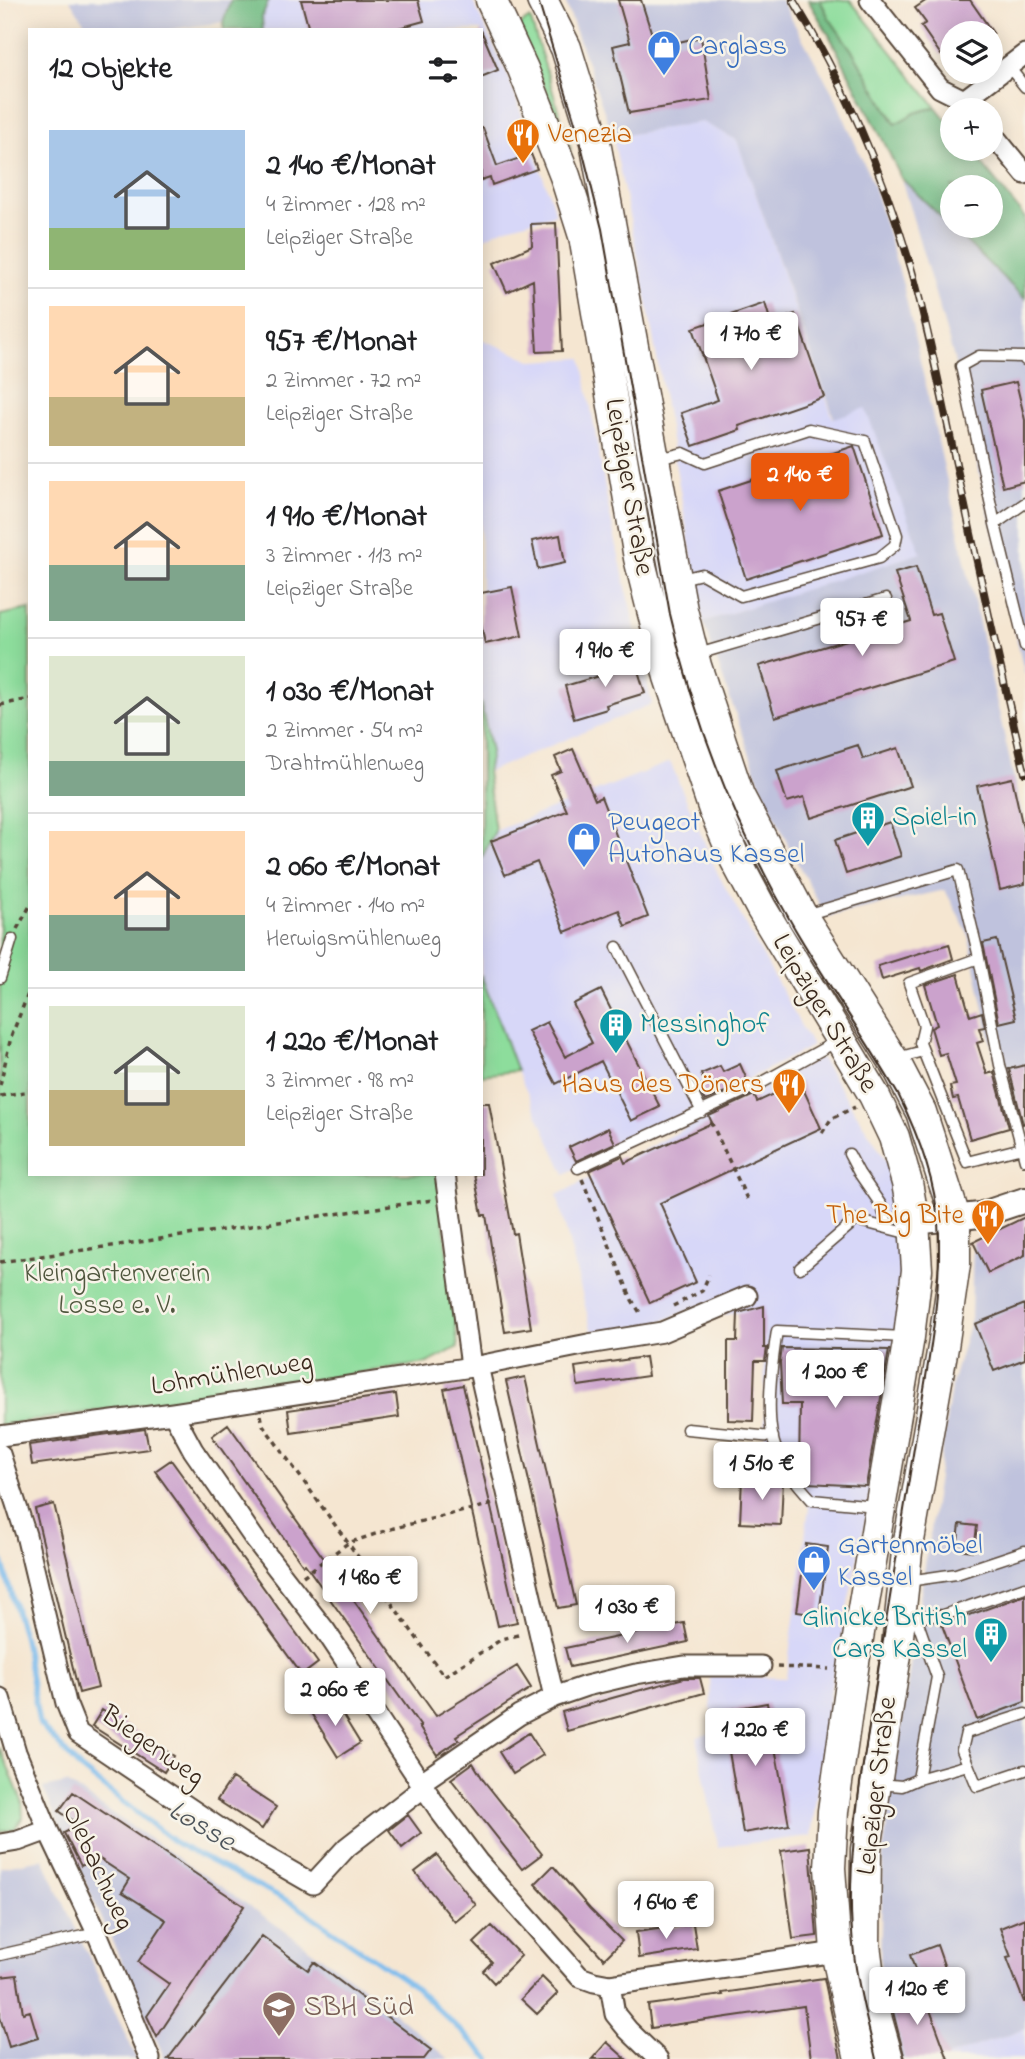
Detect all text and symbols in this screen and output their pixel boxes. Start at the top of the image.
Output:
map controls [940,21,1003,238]
button: layers [940,21,1003,84]
place label: Carglass [688,27,787,68]
shop icon: Carglass [645,28,683,77]
text: 12 Objekte [49,48,172,92]
icon: filters [424,51,462,89]
button: + [940,98,1003,161]
place label: Venezia [547,115,632,156]
restaurant icon: Venezia [504,116,542,165]
text: 2 140 €/Monat [266,145,436,189]
icon: home [105,158,189,242]
button: − [940,175,1003,238]
text: 4 Zimmer · 128 m² [266,189,426,222]
text: Leipziger Straße [266,222,413,255]
pin: 1 710 € [686,312,816,372]
text: 1 710 € [720,318,782,351]
text: 957 €/Monat [266,321,417,365]
icon: home [105,334,189,418]
text: 2 Zimmer · 72 m² [266,365,421,398]
street label: Leipziger Straße [592,395,664,579]
text: Leipziger Straße [266,398,413,431]
pin: 2 140 € [735,454,865,513]
text: 2 140 € [767,459,833,492]
text: 1 910 €/Monat [266,496,427,540]
icon: home [105,509,189,593]
text: 3 Zimmer · 113 m² [266,540,423,573]
text: Leipziger Straße [266,573,413,606]
pin: 957 € [813,598,911,658]
text: 957 € [836,604,888,637]
pin: 1 910 € [540,630,670,689]
text: 1 910 € [575,635,635,668]
text: 1 030 €/Monat [266,671,434,715]
icon: home [105,684,189,768]
text: 2 Zimmer · 54 m² [266,715,423,748]
text: Drahtmühlenweg [266,748,424,781]
place label: Spiel-in [892,798,977,839]
building icon: Spiel-in [849,799,887,848]
place label: Peugeot Autohaus Kassel [608,803,804,876]
shop icon: Peugeot Autohaus Kassel [565,820,603,869]
text: 2 060 €/Monat [266,846,440,890]
icon: home [105,859,189,943]
text: 4 Zimmer · 140 m² [266,890,425,923]
text: Herwigsmühlenweg [266,923,441,956]
street label: Leipziger Straße [760,927,888,1102]
place label: Messinghof [640,1005,769,1046]
building icon: Messinghof [597,1006,635,1055]
text: 1 220 €/Monat [266,1021,438,1065]
icon: home [105,1034,189,1118]
text: 3 Zimmer · 98 m² [266,1065,414,1098]
place label: Haus des Döners [562,1065,764,1106]
restaurant icon: Haus des Döners [770,1066,808,1115]
text: Leipziger Straße [266,1098,413,1131]
place label: The Big Bite [826,1196,964,1237]
restaurant icon: The Big Bite [969,1197,1007,1246]
park label: Kleingartenverein Losse e. V. [24,1254,210,1327]
street label: Lohmühlenweg [148,1342,316,1408]
pin: 1 200 € [770,1350,900,1410]
text: 1 200 € [802,1356,868,1389]
pin: 1 510 € [697,1442,827,1502]
text: 1 510 € [729,1448,795,1481]
place label: Gartenmöbel Kassel [838,1526,983,1599]
shop icon: Gartenmöbel Kassel [795,1543,833,1592]
pin: 1 480 € [305,1556,435,1616]
text: 1 480 € [339,1562,401,1595]
pin: 1 030 € [562,1586,692,1645]
text: 1 030 € [595,1591,659,1624]
place label: Glinicke British Cars Kassel [802,1598,967,1671]
building icon: Glinicke British Cars Kassel [972,1615,1010,1664]
pin: 2 060 € [270,1668,400,1728]
text: 2 060 € [301,1674,369,1707]
street label: Leipziger Straße [847,1694,909,1877]
street label: Biegenweg [91,1696,212,1798]
pin: 1 220 € [690,1708,820,1768]
text: 1 220 € [721,1714,789,1747]
water label: Losse [159,1790,244,1865]
street label: Olebachweg [50,1798,144,1938]
pin: 1 640 € [601,1882,731,1941]
text: 1 640 € [634,1887,698,1920]
pin: 1 120 € [852,1968,982,2027]
text: 1 120 € [885,1973,949,2006]
place label: SBH Süd [304,1988,414,2029]
school or university icon: SBH Süd [260,1989,298,2038]

